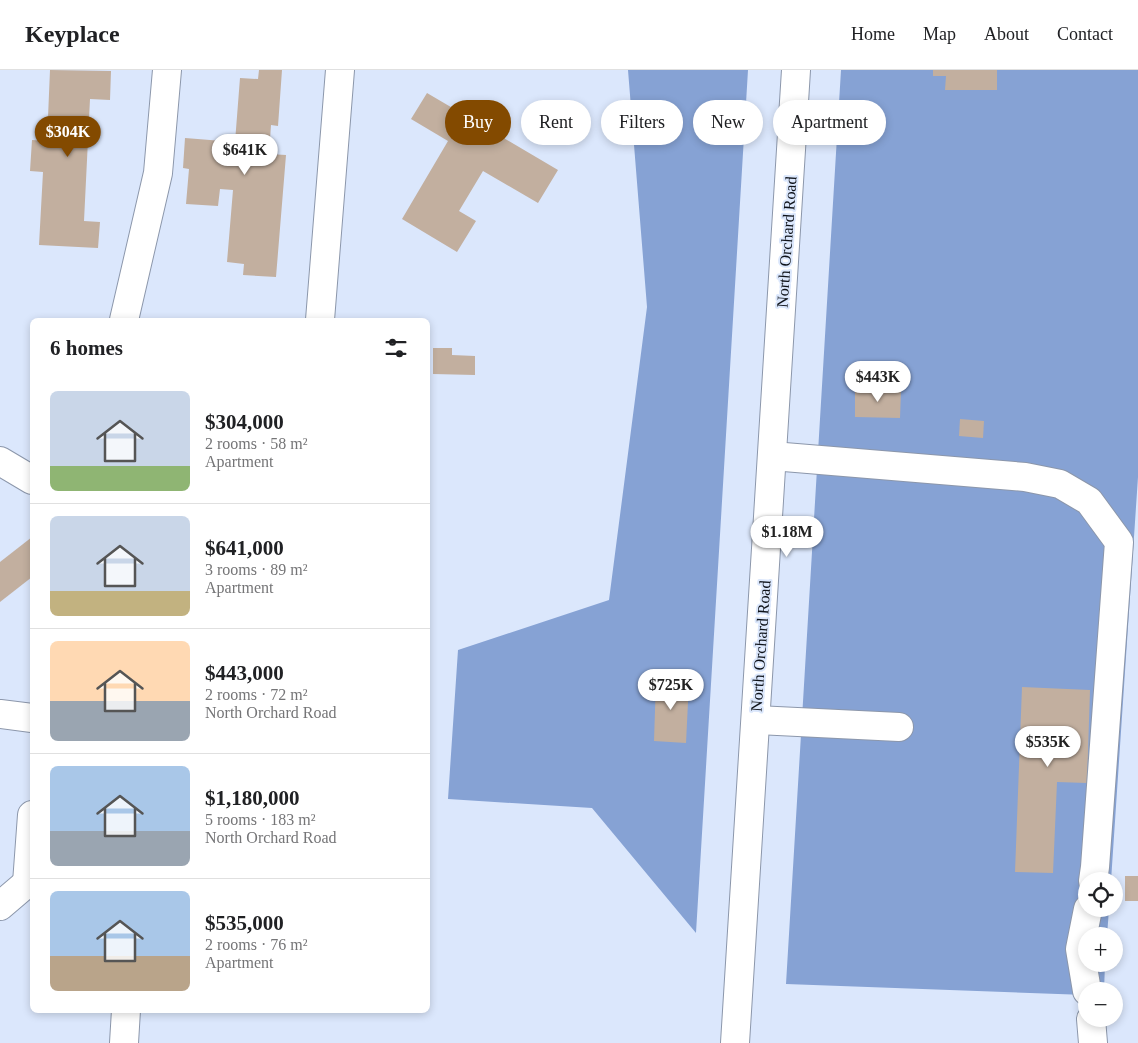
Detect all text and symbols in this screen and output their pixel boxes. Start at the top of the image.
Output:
text: Keyplace [25,21,120,47]
text: Home [851,24,895,44]
text: Map [923,24,956,44]
text: About [984,24,1029,44]
text: Contact [1057,24,1113,44]
chip: Buy [445,100,511,145]
chip: Rent [521,100,591,145]
chip: Filters [601,100,683,145]
chip: New [693,100,763,145]
chip: Apartment [773,100,886,145]
pin: $304K [33,116,103,158]
text: $304K [46,123,90,140]
pin: $641K [210,134,280,176]
text: $641K [223,141,267,158]
street label: North Orchard Road [773,176,800,308]
icon: filters [382,334,410,362]
text: 6 homes [50,336,123,360]
pin: $443K [843,360,913,403]
text: $443K [856,368,900,385]
text: $304,000 [205,410,284,434]
icon: home [90,411,150,471]
text: 2 rooms · 58 m² [205,435,308,452]
text: Apartment [205,453,273,470]
pin: $1.18M [746,516,828,558]
text: $1.18M [761,523,813,540]
icon: home [90,536,150,596]
text: $641,000 [205,536,284,560]
text: 3 rooms · 89 m² [205,561,308,578]
text: Apartment [205,579,273,596]
street label: North Orchard Road [747,580,774,712]
icon: home [90,661,150,721]
text: $443,000 [205,661,284,685]
pin: $725K [636,668,706,711]
text: $725K [649,676,693,693]
text: 2 rooms · 72 m² [205,686,308,703]
text: North Orchard Road [205,704,337,721]
pin: $535K [1013,726,1083,768]
text: $535K [1026,733,1070,750]
icon: home [90,786,150,846]
text: $1,180,000 [205,786,300,810]
text: 5 rooms · 183 m² [205,811,316,828]
text: North Orchard Road [205,829,337,846]
map controls [1078,872,1123,1027]
button: locate [1078,872,1123,917]
icon: home [90,911,150,971]
text: $535,000 [205,911,284,935]
button: + [1078,927,1123,972]
text: 2 rooms · 76 m² [205,936,308,953]
text: Apartment [205,954,273,971]
button: − [1078,982,1123,1027]

